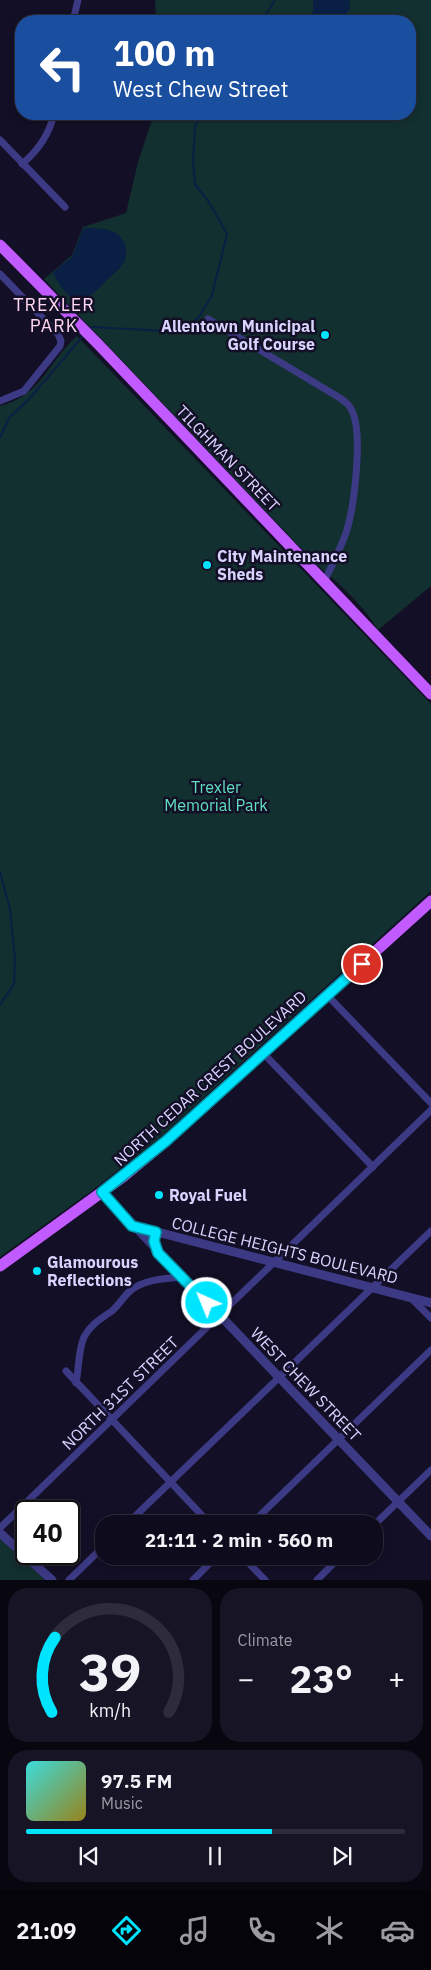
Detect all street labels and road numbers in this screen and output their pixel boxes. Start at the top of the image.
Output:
street label: TILGHMAN STREET [172,401,284,515]
street label: NORTH CEDAR CREST BOULEVARD [109,986,311,1170]
street label: COLLEGE HEIGHTS BOULEVARD [170,1212,400,1288]
street label: WEST CHEW STREET [247,1323,365,1445]
street label: NORTH 31ST STREET [58,1332,182,1454]

